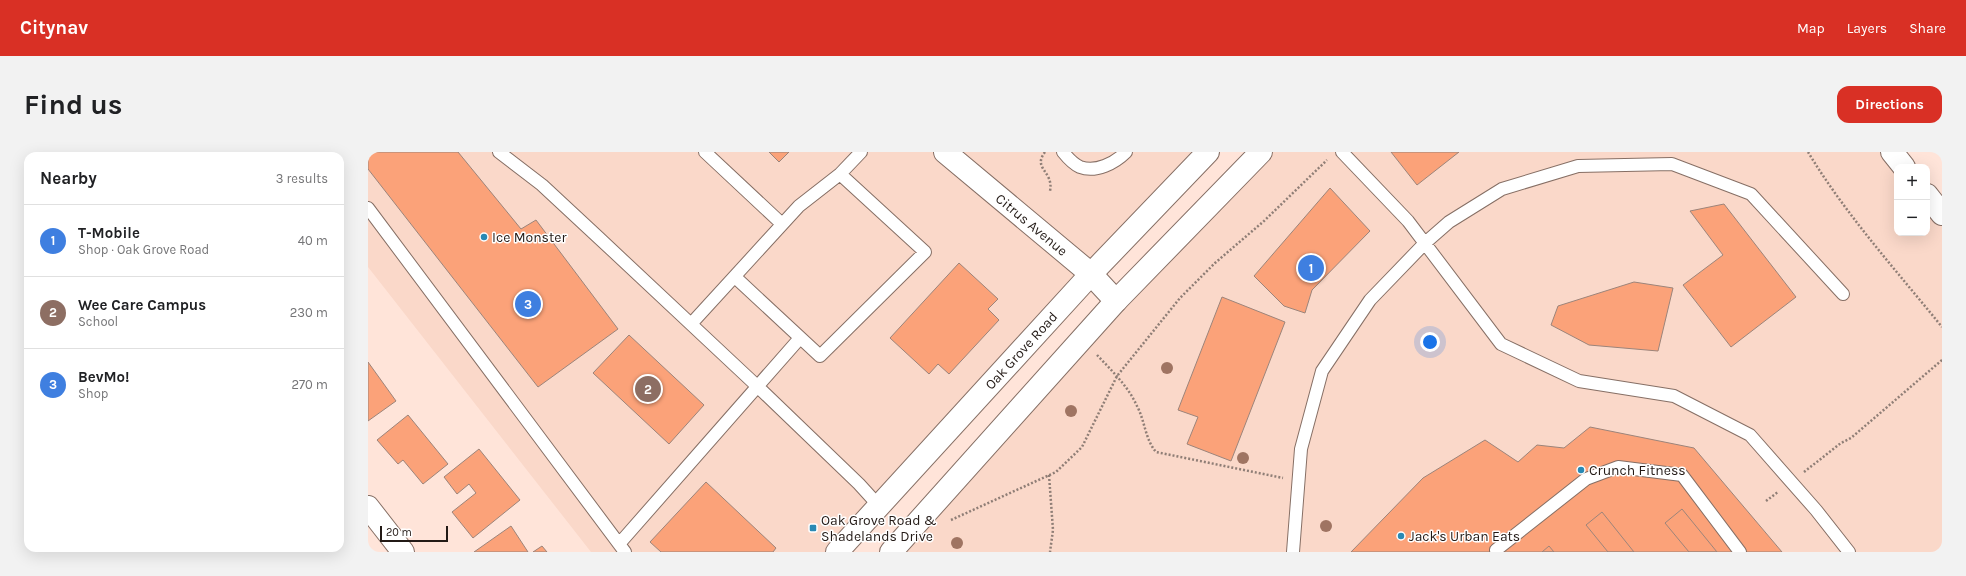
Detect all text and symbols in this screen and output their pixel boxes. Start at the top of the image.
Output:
text: Citynav [20,17,88,39]
text: Map [1797,20,1825,37]
text: Layers [1847,20,1887,37]
text: Share [1909,20,1946,37]
button: Directions [1837,86,1942,123]
text: Find us [24,88,123,121]
map controls [1894,164,1930,236]
button: + [1894,164,1930,200]
text: Nearby [40,168,97,188]
text: 3 results [276,171,328,186]
street label: Citrus Avenue [992,190,1071,259]
button: − [1894,200,1930,236]
text: T-Mobile [78,224,140,242]
place label: Ice Monster [492,229,567,246]
marker: Ice Monster [479,232,489,242]
text: 1 [51,233,55,248]
text: 40 m [298,233,328,248]
text: Shop · Oak Grove Road [78,242,209,257]
pin: 1 [1298,253,1324,283]
pin: 3 [515,289,541,319]
text: Wee Care Campus [78,296,206,314]
text: 2 [49,305,57,320]
text: 230 m [290,305,328,320]
street label: Oak Grove Road [981,308,1061,393]
text: School [78,314,118,329]
your location [1420,332,1440,352]
text: BevMo! [78,368,129,386]
pin: 2 [635,374,661,404]
text: 3 [49,377,57,392]
text: 270 m [291,377,328,392]
text: Shop [78,386,108,401]
place label: Crunch Fitness [1589,462,1686,479]
marker: Crunch Fitness [1576,465,1586,475]
place label: Oak Grove Road & Shadelands Drive [821,512,937,545]
marker: Oak Grove Road & Shadelands Drive [808,523,818,533]
scale bar [380,524,448,543]
text: 20 m [386,526,412,539]
place label: Jack's Urban Eats [1409,528,1520,545]
marker: Jack's Urban Eats [1396,531,1406,541]

